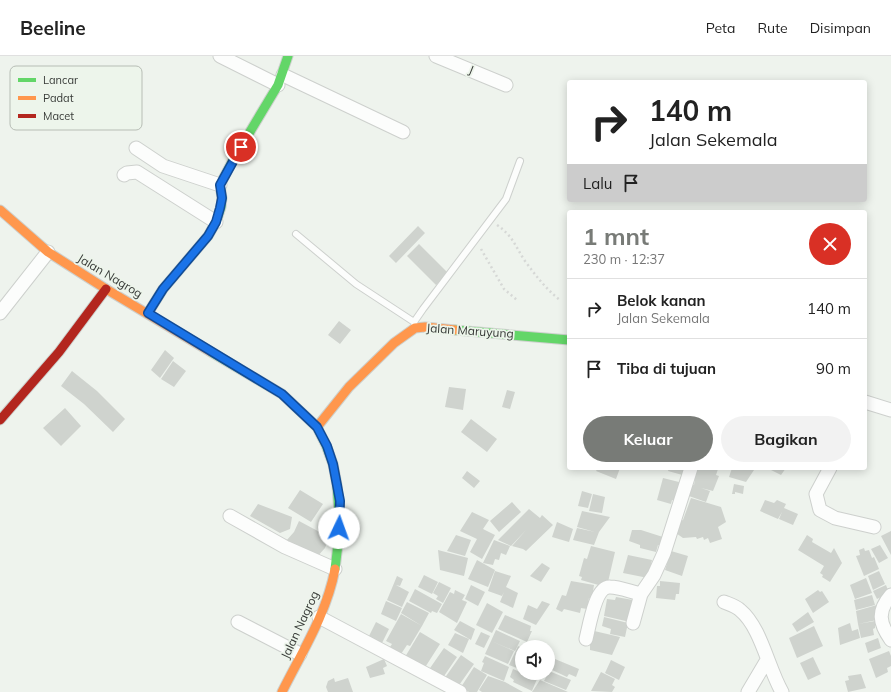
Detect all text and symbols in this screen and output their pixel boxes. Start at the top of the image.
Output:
text: Beeline [20,16,86,40]
text: Peta [706,19,735,37]
text: Rute [757,19,788,37]
text: Disimpan [810,19,871,37]
street label: J [467,62,476,77]
legend [10,66,142,130]
text: Lancar [43,73,78,87]
text: Padat [43,91,74,105]
text: 140 m [649,93,732,128]
icon: right [583,96,635,148]
text: Macet [43,109,74,123]
text: Jalan Sekemala [649,128,778,151]
pin [224,130,258,164]
icon: arrive [230,136,252,158]
icon: arrive [620,172,642,194]
text: Lalu [583,174,612,193]
text: 1 mnt [583,221,649,251]
button: close [809,223,851,265]
street label: Jalan Nagrog [75,250,145,301]
text: 230 m · 12:37 [583,251,665,267]
text: Belok kanan [617,291,706,310]
icon: right [583,298,605,320]
text: 140 m [807,299,851,318]
text: Jalan Sekemala [617,310,710,326]
street label: Jalan Maruyung [426,320,514,341]
icon: arrive [583,358,605,380]
text: Tiba di tujuan [617,359,716,378]
text: 90 m [816,359,851,378]
button: Keluar [583,416,713,462]
button: Bagikan [721,416,851,462]
position arrow [318,507,360,549]
street label: Jalan Nagrog [277,588,322,661]
map controls [515,640,555,680]
button: sound [515,640,555,680]

